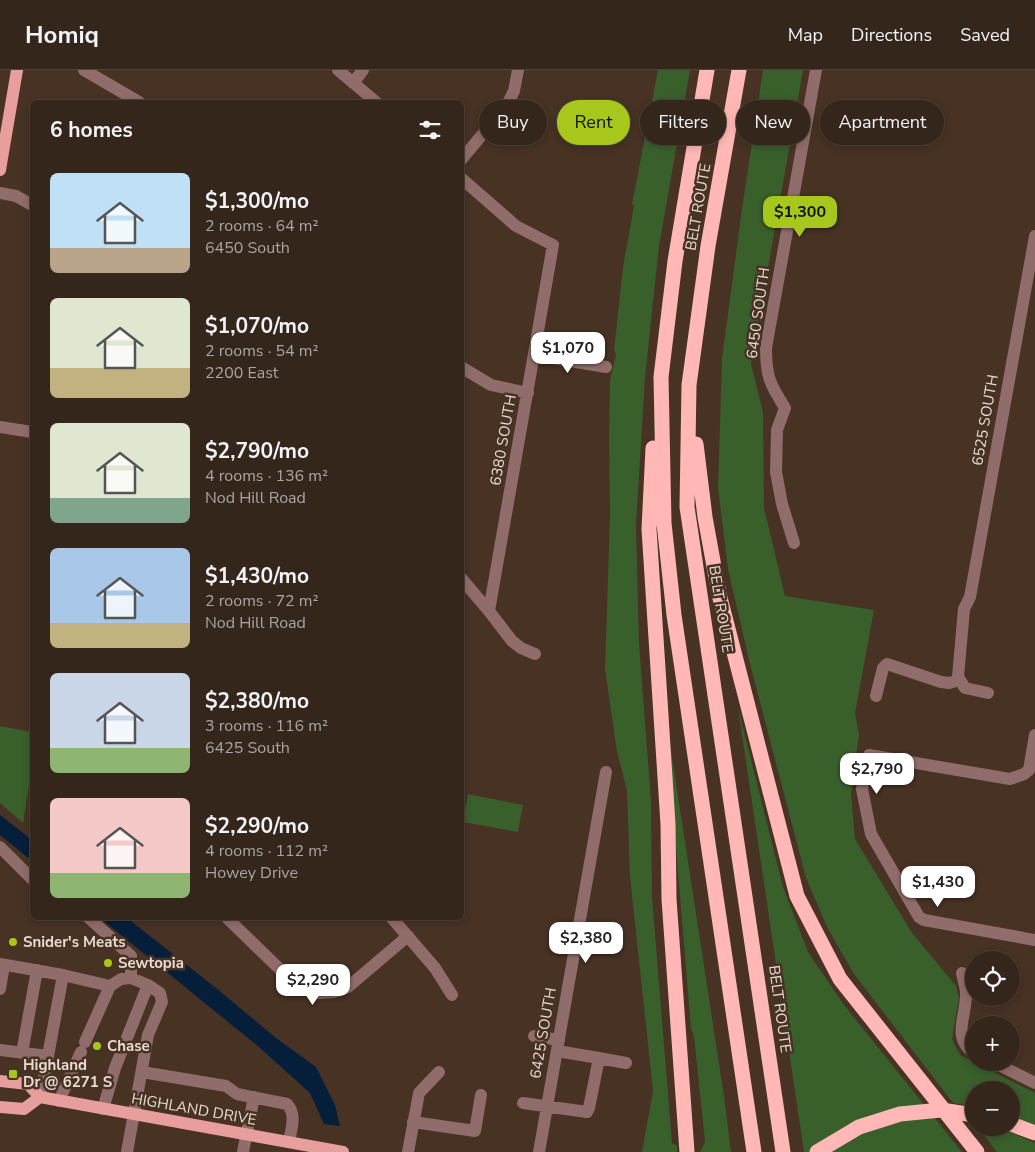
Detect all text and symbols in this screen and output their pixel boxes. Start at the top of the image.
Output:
text: Homiq [25,19,99,51]
text: Map [788,23,823,47]
text: Directions [851,23,932,47]
text: Saved [960,23,1010,47]
chip: Buy [479,100,547,145]
chip: Rent [557,100,630,145]
chip: Filters [640,100,726,145]
chip: New [736,100,810,145]
chip: Apartment [820,100,944,145]
text: 6 homes [50,116,133,144]
icon: filters [416,116,444,144]
street label: BELT ROUTE [680,162,716,252]
text: $1,300/mo [205,187,309,215]
icon: home [90,193,150,253]
pin: $1,300 [759,196,841,238]
text: $1,300 [774,201,826,223]
text: 2 rooms · 64 m² [205,215,318,237]
text: 6450 South [205,237,290,259]
street label: 6450 SOUTH [742,266,774,360]
text: $1,070/mo [205,312,309,340]
icon: home [90,318,150,378]
pin: $1,070 [527,332,609,374]
text: $1,070 [542,337,594,359]
text: 2 rooms · 54 m² [205,340,318,362]
text: 2200 East [205,362,278,384]
street label: 6525 SOUTH [967,373,1003,467]
street label: 6380 SOUTH [485,393,521,487]
text: $2,790/mo [205,437,309,465]
icon: home [90,443,150,503]
text: 4 rooms · 136 m² [205,465,328,487]
text: Nod Hill Road [205,487,306,509]
text: $1,430/mo [205,562,309,590]
street label: BELT ROUTE [704,564,738,654]
icon: home [90,568,150,628]
text: 2 rooms · 72 m² [205,590,318,612]
text: Nod Hill Road [205,612,306,634]
text: $2,380/mo [205,687,309,715]
icon: home [90,693,150,753]
text: 3 rooms · 116 m² [205,715,328,737]
text: 6425 South [205,737,290,759]
pin: $2,790 [836,752,918,795]
text: $2,790 [851,758,903,780]
text: $2,290/mo [205,812,309,840]
icon: home [90,818,150,878]
text: 4 rooms · 112 m² [205,840,328,862]
text: Howey Drive [205,862,298,884]
pin: $1,430 [897,866,979,908]
text: $1,430 [912,871,964,893]
pin: $2,380 [545,922,627,964]
text: $2,380 [560,927,612,949]
place label: Snider's Meats [23,932,126,952]
marker: Snider's Meats [7,936,19,948]
map controls [965,951,1020,1136]
button: locate [965,951,1020,1006]
place label: Sewtopia [118,953,184,973]
marker: Sewtopia [102,957,114,969]
pin: $2,290 [272,964,354,1006]
street label: BELT ROUTE [764,964,796,1054]
text: $2,290 [287,969,339,991]
street label: 6425 SOUTH [525,986,561,1080]
button: + [965,1016,1020,1071]
place label: Chase [107,1036,150,1056]
marker: Chase [91,1040,103,1052]
place label: Highland Dr @ 6271 S [23,1055,112,1092]
marker: Highland Dr @ 6271 S [7,1068,19,1080]
button: − [965,1081,1020,1136]
street label: HIGHLAND DRIVE [130,1088,258,1130]

